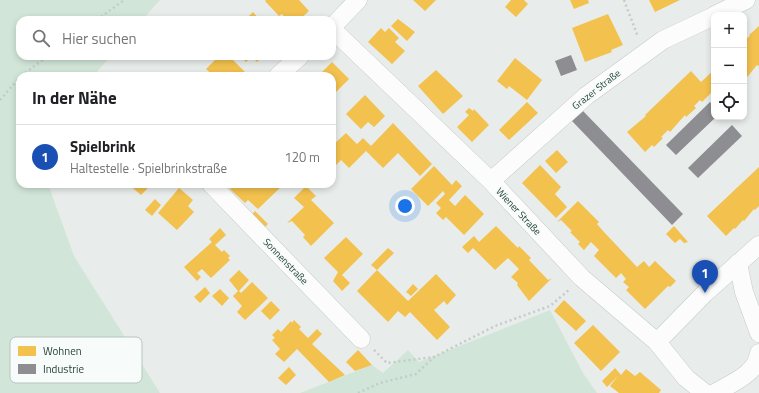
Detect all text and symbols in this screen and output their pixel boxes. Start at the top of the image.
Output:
map controls [711,12,747,120]
button: + [711,12,747,48]
search box [16,16,336,60]
icon: search [30,27,52,49]
text: Hier suchen [62,27,137,50]
button: − [711,48,747,84]
street label: Grazer Straße [569,66,624,113]
button: locate [711,84,747,120]
text: In der Nähe [32,85,117,111]
text: Spielbrink [70,135,136,158]
text: 1 [41,147,49,167]
text: 120 m [284,147,320,167]
text: Haltestelle · Spielbrinkstraße [70,158,227,178]
street label: Wiener Straße [493,184,545,238]
your location [395,196,415,216]
street label: Sonnenstraße [260,235,312,288]
pin: 1 [692,260,718,293]
legend [10,337,142,383]
text: Wohnen [43,343,82,359]
text: Industrie [43,361,84,377]

